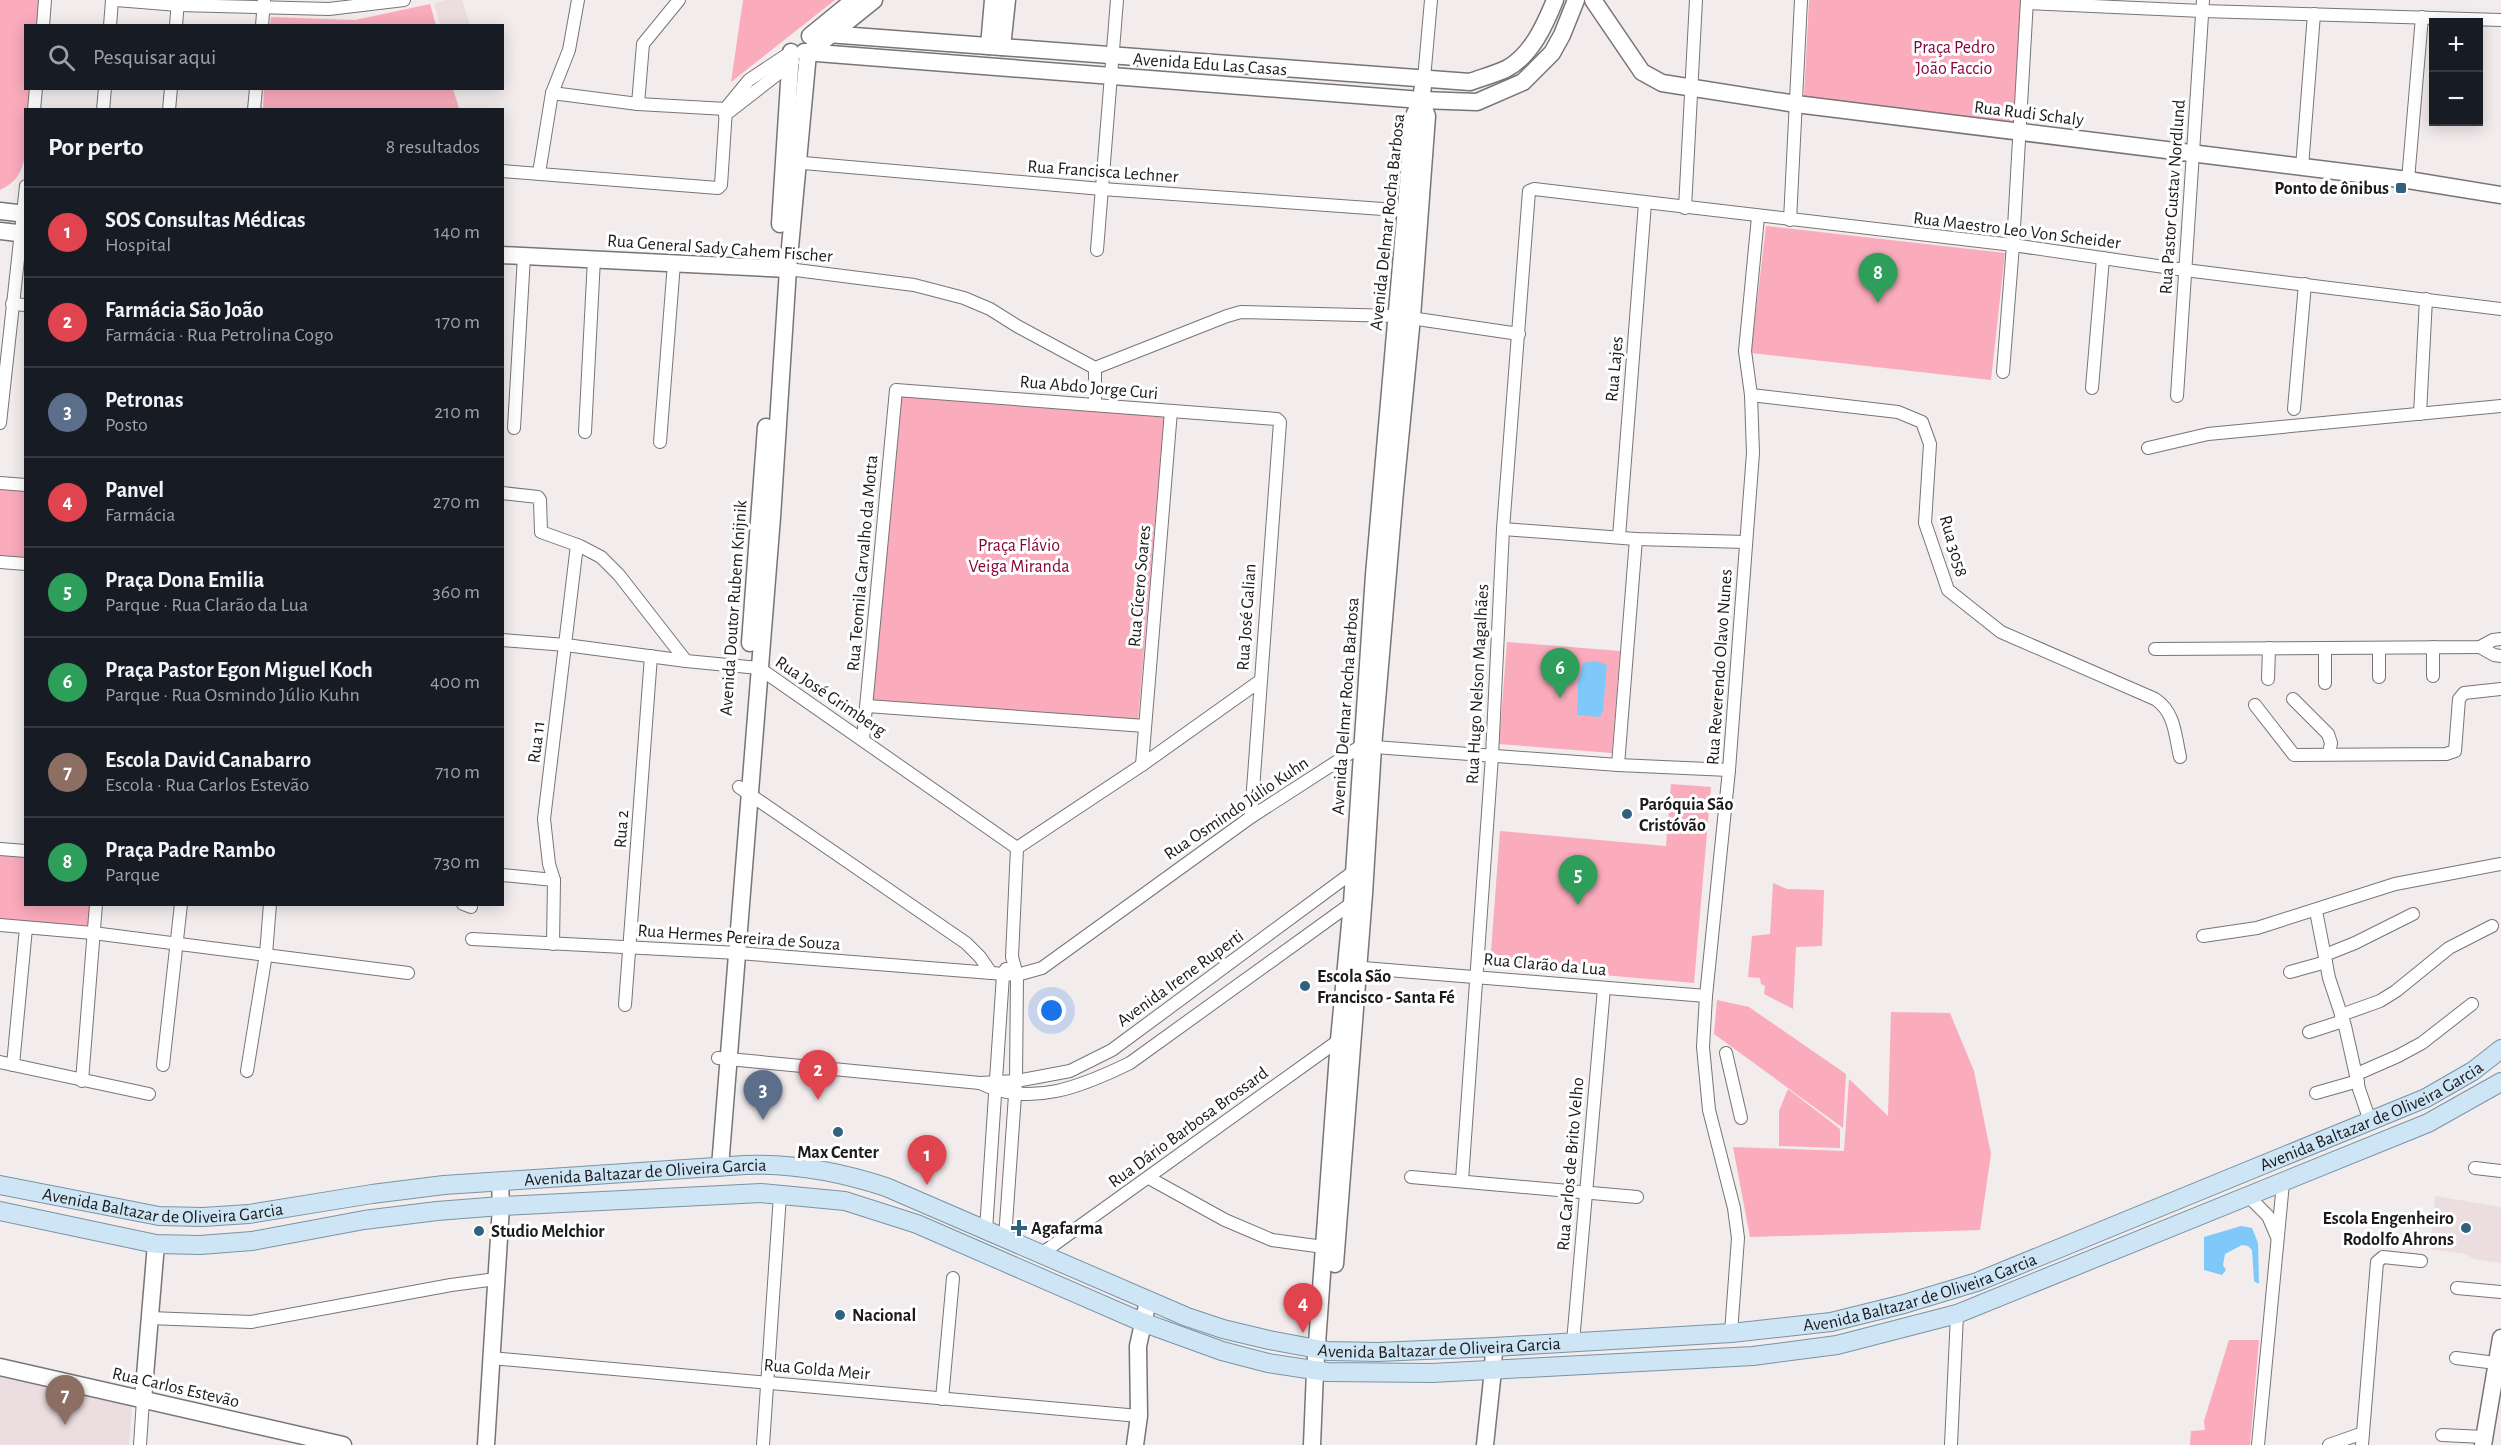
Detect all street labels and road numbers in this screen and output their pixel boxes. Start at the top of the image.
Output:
street label: Avenida Edu Las Casas [1132,51,1288,79]
street label: Rua Rudi Schaly [1973,98,2085,130]
street label: Rua Pastor Gustav Nordlund [2157,99,2189,295]
street label: Avenida Delmar Rocha Barbosa [1368,113,1408,332]
street label: Rua Francisca Lechner [1027,158,1179,186]
street label: Rua Maestro Leo Von Scheider [1912,209,2122,253]
street label: Rua General Sady Cahem Fischer [607,232,834,266]
street label: Rua Lajes [1603,336,1627,403]
street label: Rua Abdo Jorge Curi [1019,373,1159,403]
street label: Rua Teomila Carvalho da Motta [845,454,881,672]
street label: Avenida Doutor Rubem Knijnik [717,499,751,717]
street label: Rua 3058 [1936,513,1970,579]
street label: Rua Cícero Soares [1126,524,1154,648]
street label: Rua José Galian [1234,563,1260,671]
street label: Rua Reverendo Olavo Nunes [1704,568,1736,766]
street label: Rua Hugo Nelson Magalhães [1464,583,1492,785]
street label: Avenida Delmar Rocha Barbosa [1329,597,1363,815]
street label: Rua José Grimberg [772,653,889,741]
street label: Rua 11 [525,720,549,764]
street label: Rua Osmindo Júlio Kuhn [1161,754,1312,864]
street label: Rua 2 [612,809,632,849]
street label: Rua Hermes Pereira de Souza [637,922,841,954]
street label: Avenida Irene Ruperti [1114,927,1247,1031]
street label: Rua Clarão da Lua [1483,951,1607,979]
street label: Avenida Baltazar de Oliveira Garcia [2257,1059,2487,1175]
street label: Rua Dário Barbosa Brossard [1106,1064,1272,1192]
street label: Rua Carlos de Brito Velho [1554,1076,1588,1252]
street label: Avenida Baltazar de Oliveira Garcia [524,1157,767,1190]
street label: Avenida Baltazar de Oliveira Garcia [41,1185,285,1227]
street label: Avenida Baltazar de Oliveira Garcia [1802,1251,2039,1335]
street label: Avenida Baltazar de Oliveira Garcia [1316,1335,1561,1362]
street label: Rua Golda Meir [763,1356,871,1384]
street label: Rua Carlos Estevão [110,1365,241,1411]

